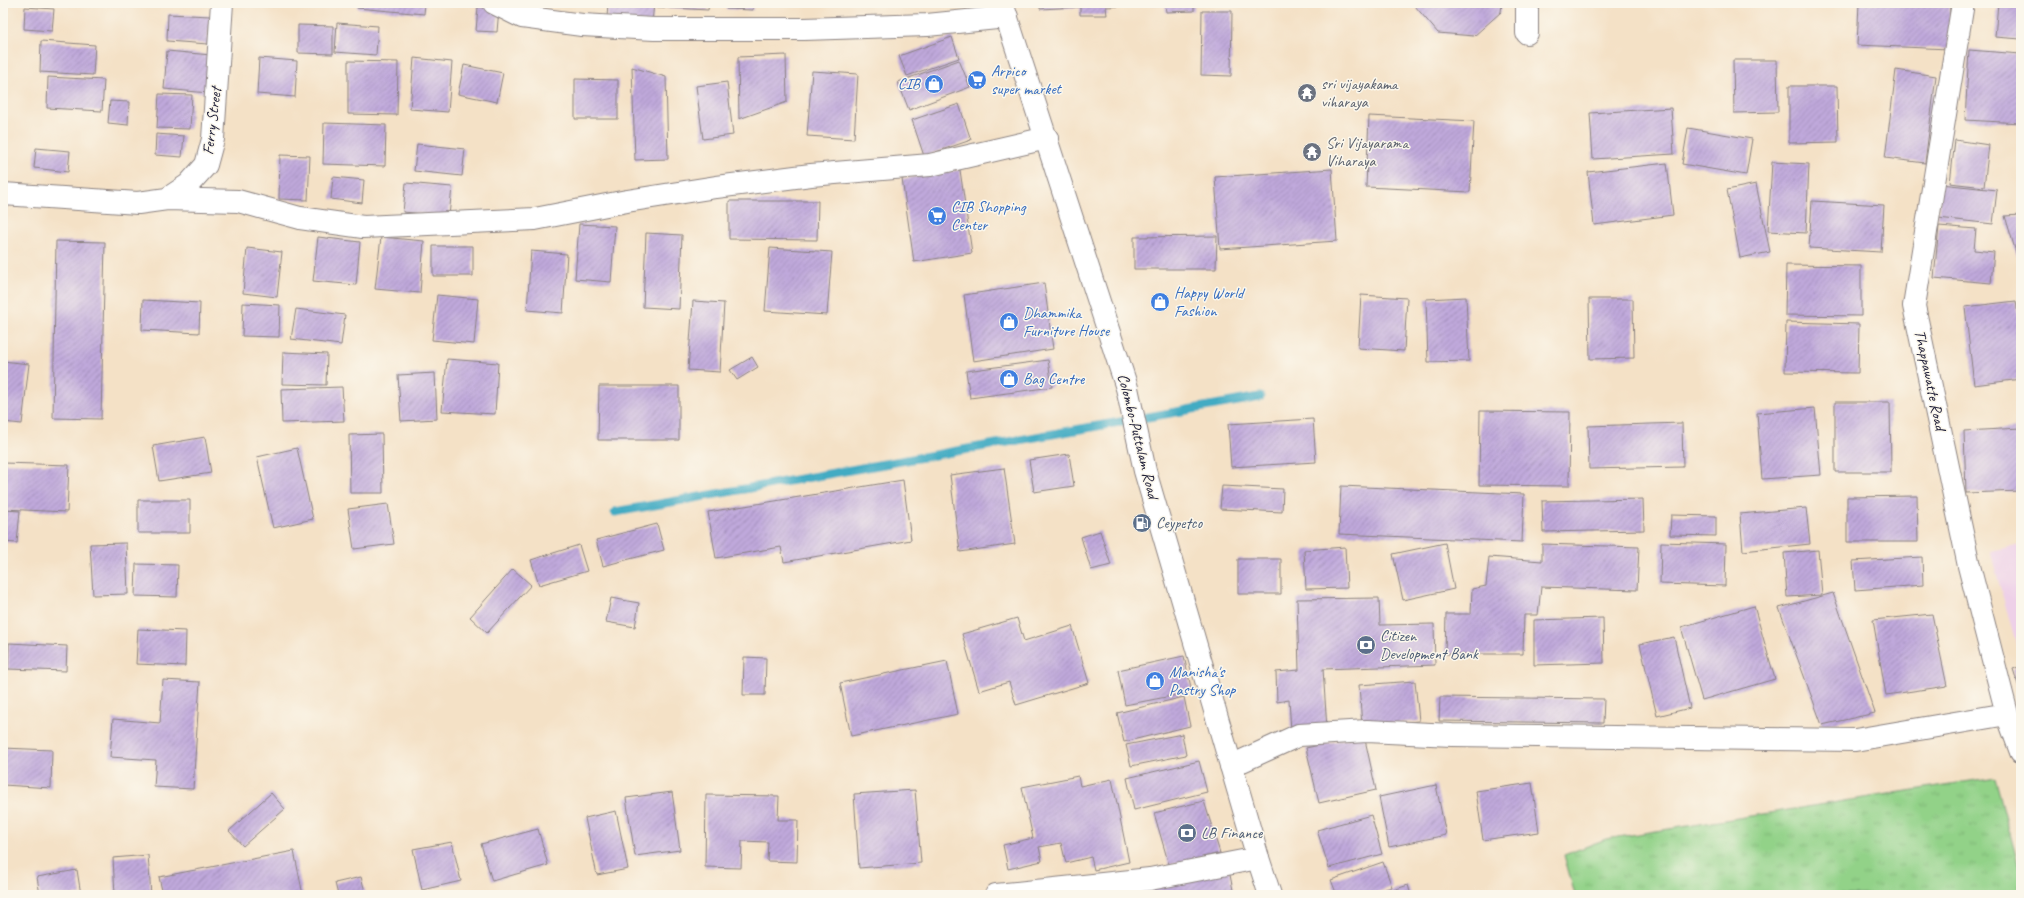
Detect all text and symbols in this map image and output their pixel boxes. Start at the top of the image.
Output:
place label: Arpico super market [991,61,1063,99]
supermarket icon: Arpico super market [966,69,988,91]
shop icon: CIB [923,73,945,95]
place label: CIB [898,74,922,94]
place label: sri vijayakama viharaya [1321,74,1399,112]
temple icon: sri vijayakama viharaya [1296,82,1318,104]
street label: Ferry Street [198,84,226,156]
place label: Sri Vijayarama Viharaya [1326,133,1409,171]
temple icon: Sri Vijayarama Viharaya [1301,141,1323,163]
place label: CIB Shopping Center [951,197,1027,235]
supermarket icon: CIB Shopping Center [926,205,948,227]
place label: Happy World Fashion [1174,283,1246,321]
shop icon: Happy World Fashion [1149,291,1171,313]
place label: Dhammika Furniture House [1023,303,1111,341]
shop icon: Dhammika Furniture House [998,311,1020,333]
street label: Thappawatte Road [1910,328,1951,435]
shop icon: Bag Centre [998,368,1020,390]
place label: Bag Centre [1023,369,1086,389]
street label: Colombo-Puttalam Road [1113,372,1164,503]
fuel station icon: Ceypetco [1131,512,1153,534]
place label: Ceypetco [1156,513,1203,533]
place label: Citizen Development Bank [1380,626,1479,664]
bank icon: Citizen Development Bank [1355,634,1377,656]
place label: Manisha's Pastry Shop [1169,662,1236,700]
shop icon: Manisha's Pastry Shop [1144,670,1166,692]
bank icon: LB Finance [1176,822,1198,844]
place label: LB Finance [1201,823,1264,843]

